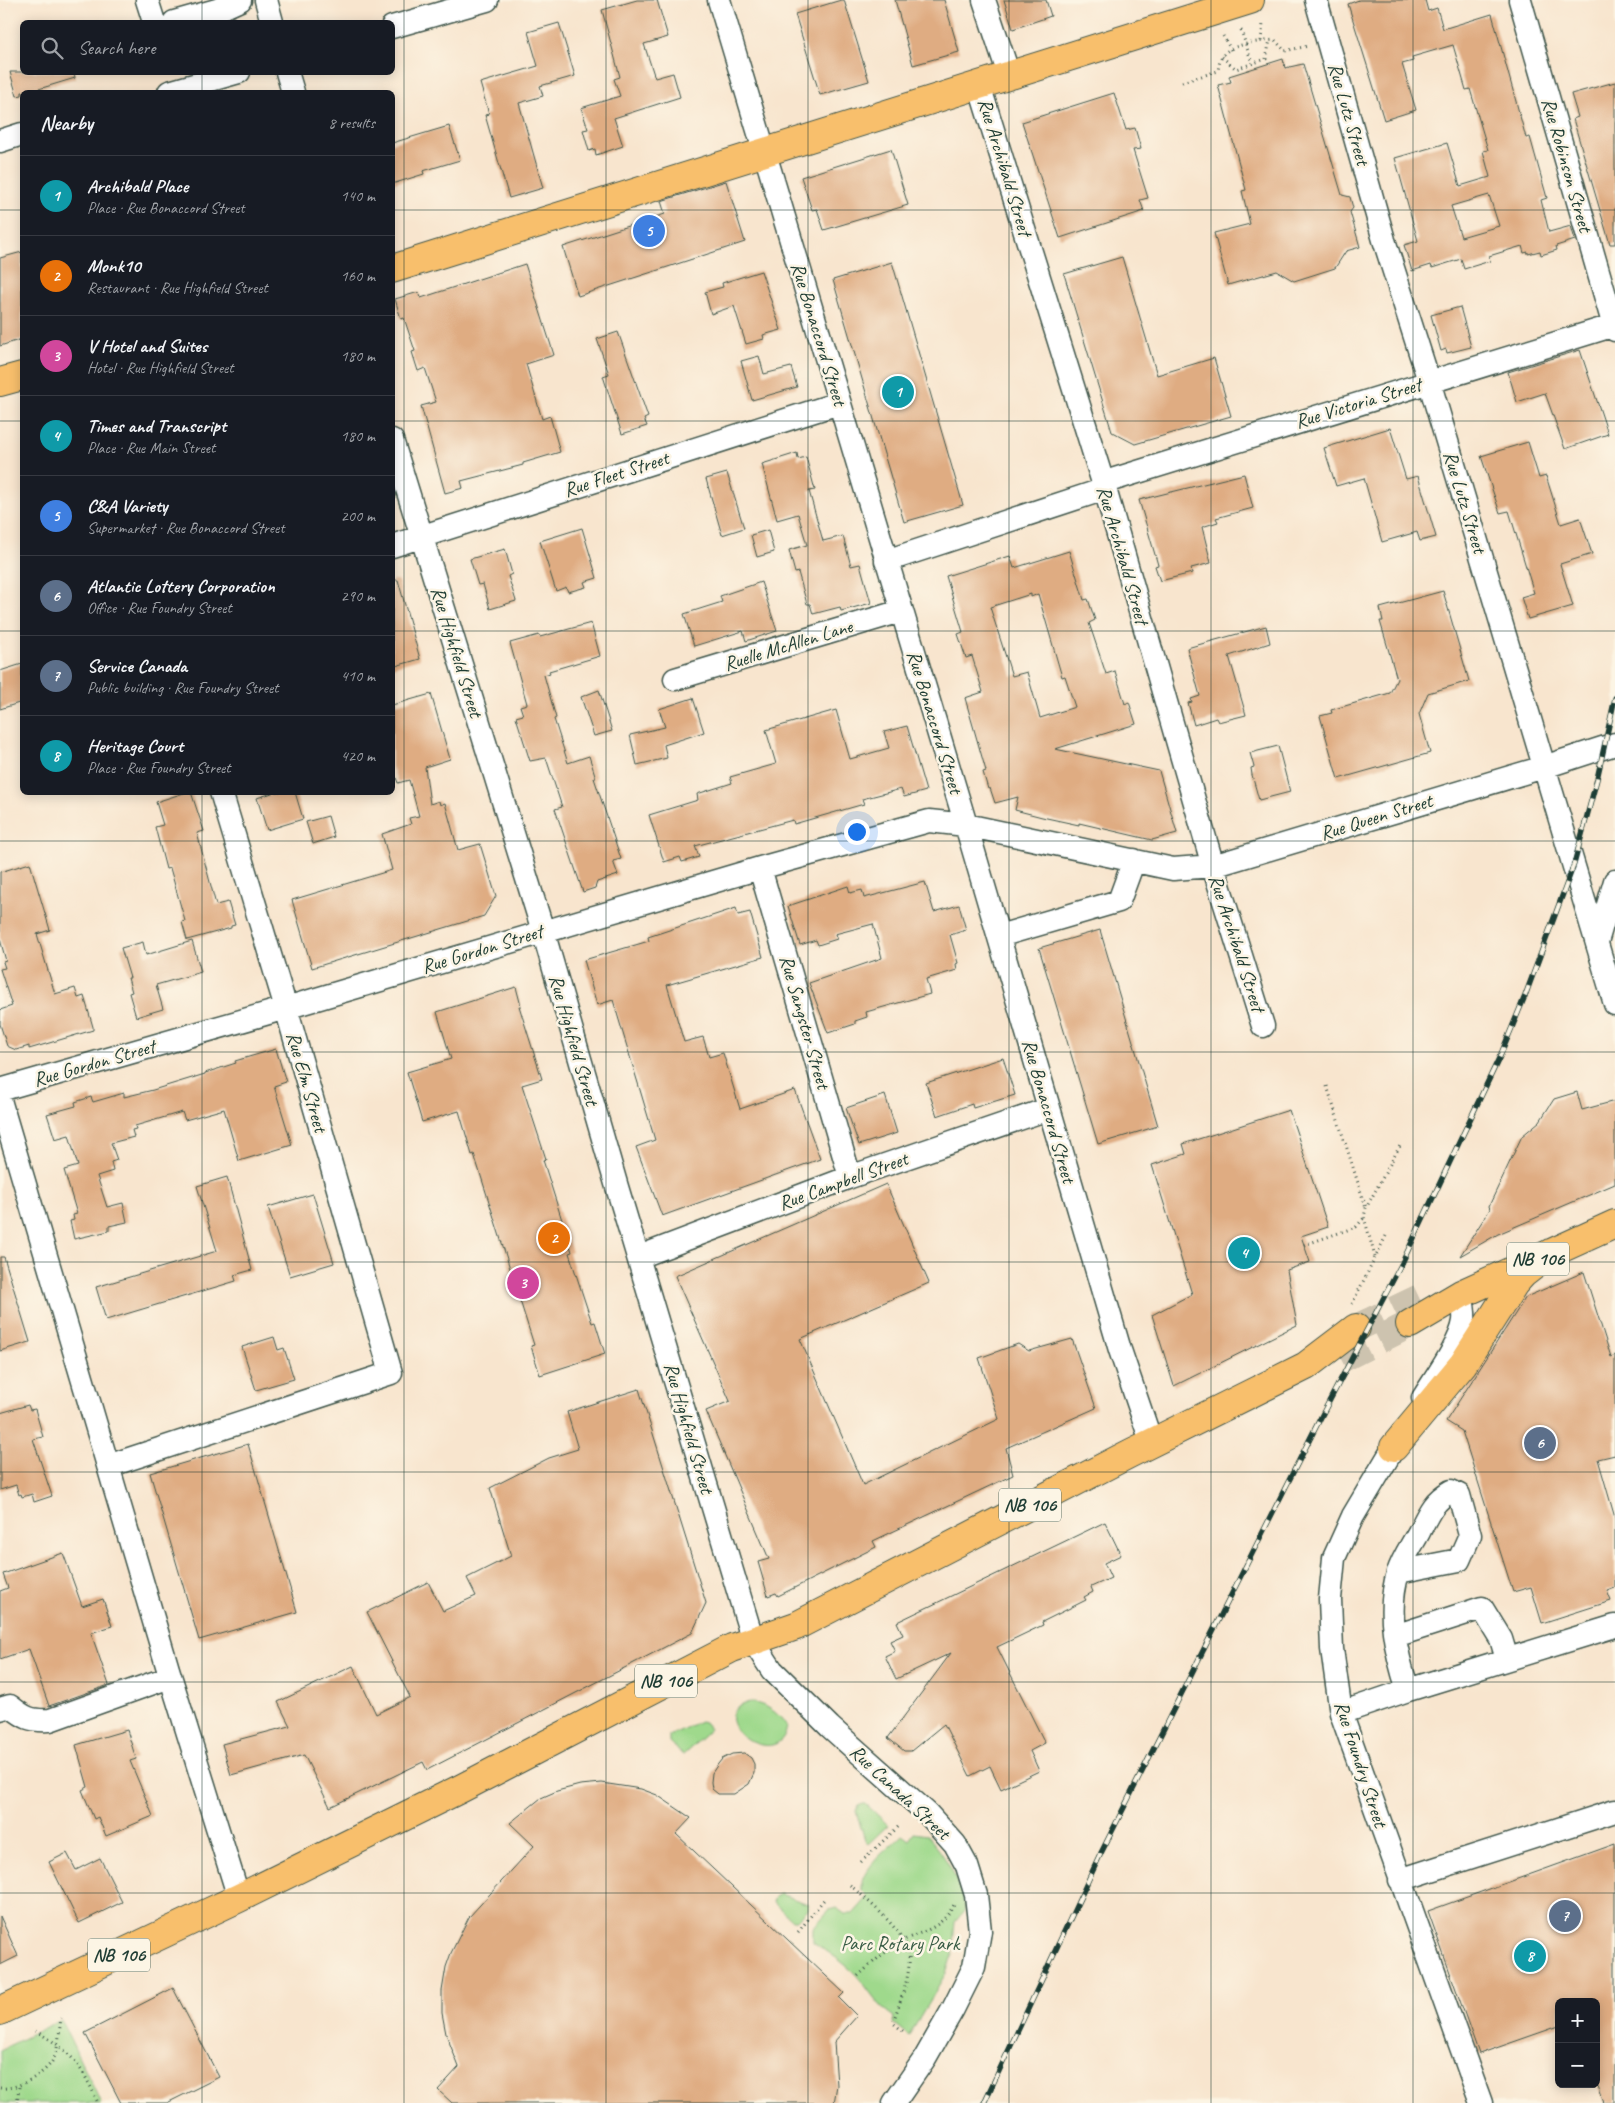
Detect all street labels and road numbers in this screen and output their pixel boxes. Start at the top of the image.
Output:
street label: Rue Lutz Street [1322,60,1376,170]
street label: Rue Archibald Street [972,95,1039,242]
street label: Rue Robinson Street [1536,95,1599,237]
street label: Rue Bonaccord Street [785,259,853,411]
street label: Rue Victoria Street [1292,371,1427,434]
street label: Rue Fleet Street [560,445,674,503]
street label: Rue Lutz Street [1438,448,1493,558]
street label: Rue Archibald Street [1091,483,1156,630]
street label: Rue Highfield Street [425,584,489,722]
street label: Ruelle McAllen Lane [721,613,857,676]
street label: Rue Bonaccord Street [901,647,969,799]
street label: Rue Queen Street [1317,787,1437,846]
street label: Rue Archibald Street [1203,871,1272,1018]
street label: Rue Gordon Street [418,918,549,979]
street label: Rue Sangster Street [774,952,837,1094]
street label: Rue Highfield Street [543,972,605,1111]
street label: Rue Elm Street [281,1029,334,1137]
street label: Rue Gordon Street [30,1033,161,1092]
street label: Rue Bonaccord Street [1017,1036,1082,1188]
street label: Rue Campbell Street [775,1145,913,1216]
road number: NB 106 [1507,1242,1569,1276]
street label: Rue Highfield Street [658,1360,720,1499]
road number: NB 106 [999,1488,1061,1522]
road number: NB 106 [635,1664,697,1698]
street label: Rue Foundry Street [1329,1698,1394,1832]
street label: Rue Canada Street [845,1739,957,1847]
road number: NB 106 [88,1938,150,1972]

